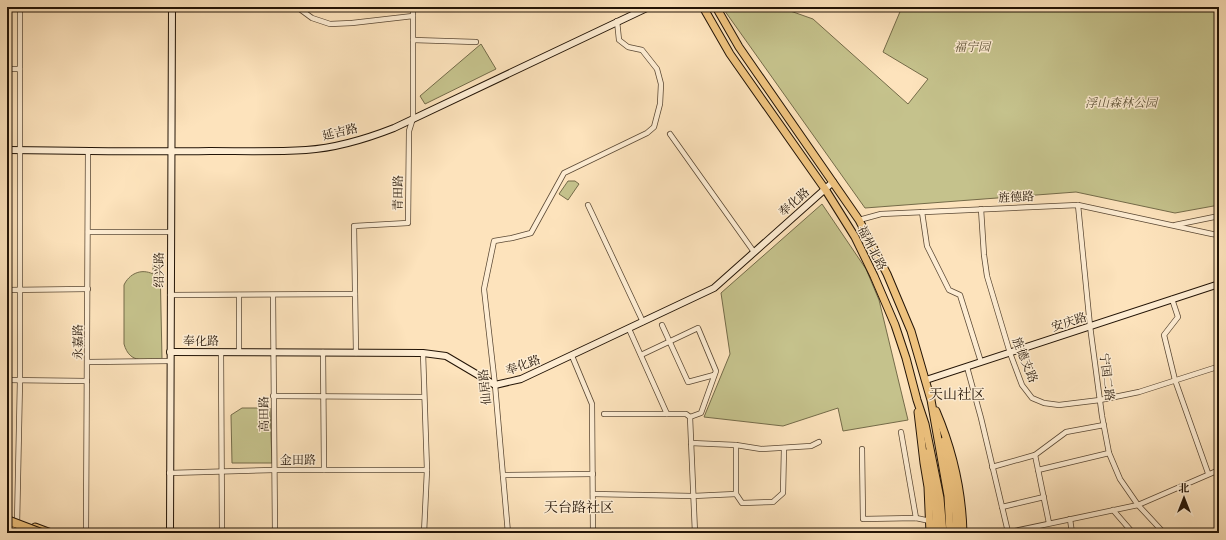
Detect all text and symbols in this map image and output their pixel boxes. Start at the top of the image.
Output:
park label: 福宁园 [954,40,992,54]
park label: 浮山森林公园 [1085,96,1159,110]
street label: 延吉路 [321,121,359,143]
street label: 青田路 [391,175,405,211]
street label: 奉化路 [776,185,812,219]
street label: 旌德路 [998,189,1034,205]
street label: 福州北路 [855,223,889,273]
street label: 绍兴路 [152,252,166,288]
street label: 安庆路 [1050,310,1088,334]
street label: 永嘉路 [71,324,85,360]
street label: 奉化路 [183,334,219,348]
street label: 旌德支路 [1010,335,1040,385]
street label: 奉化路 [504,352,542,378]
street label: 宁国二路 [1097,352,1117,402]
street label: 仙居路 [476,368,494,406]
district label: 天山社区 [929,386,985,403]
street label: 高田路 [257,396,271,432]
street label: 金田路 [280,453,316,467]
north arrow [1164,478,1204,518]
text: 北 [1179,482,1190,495]
district label: 天台路社区 [544,499,614,516]

